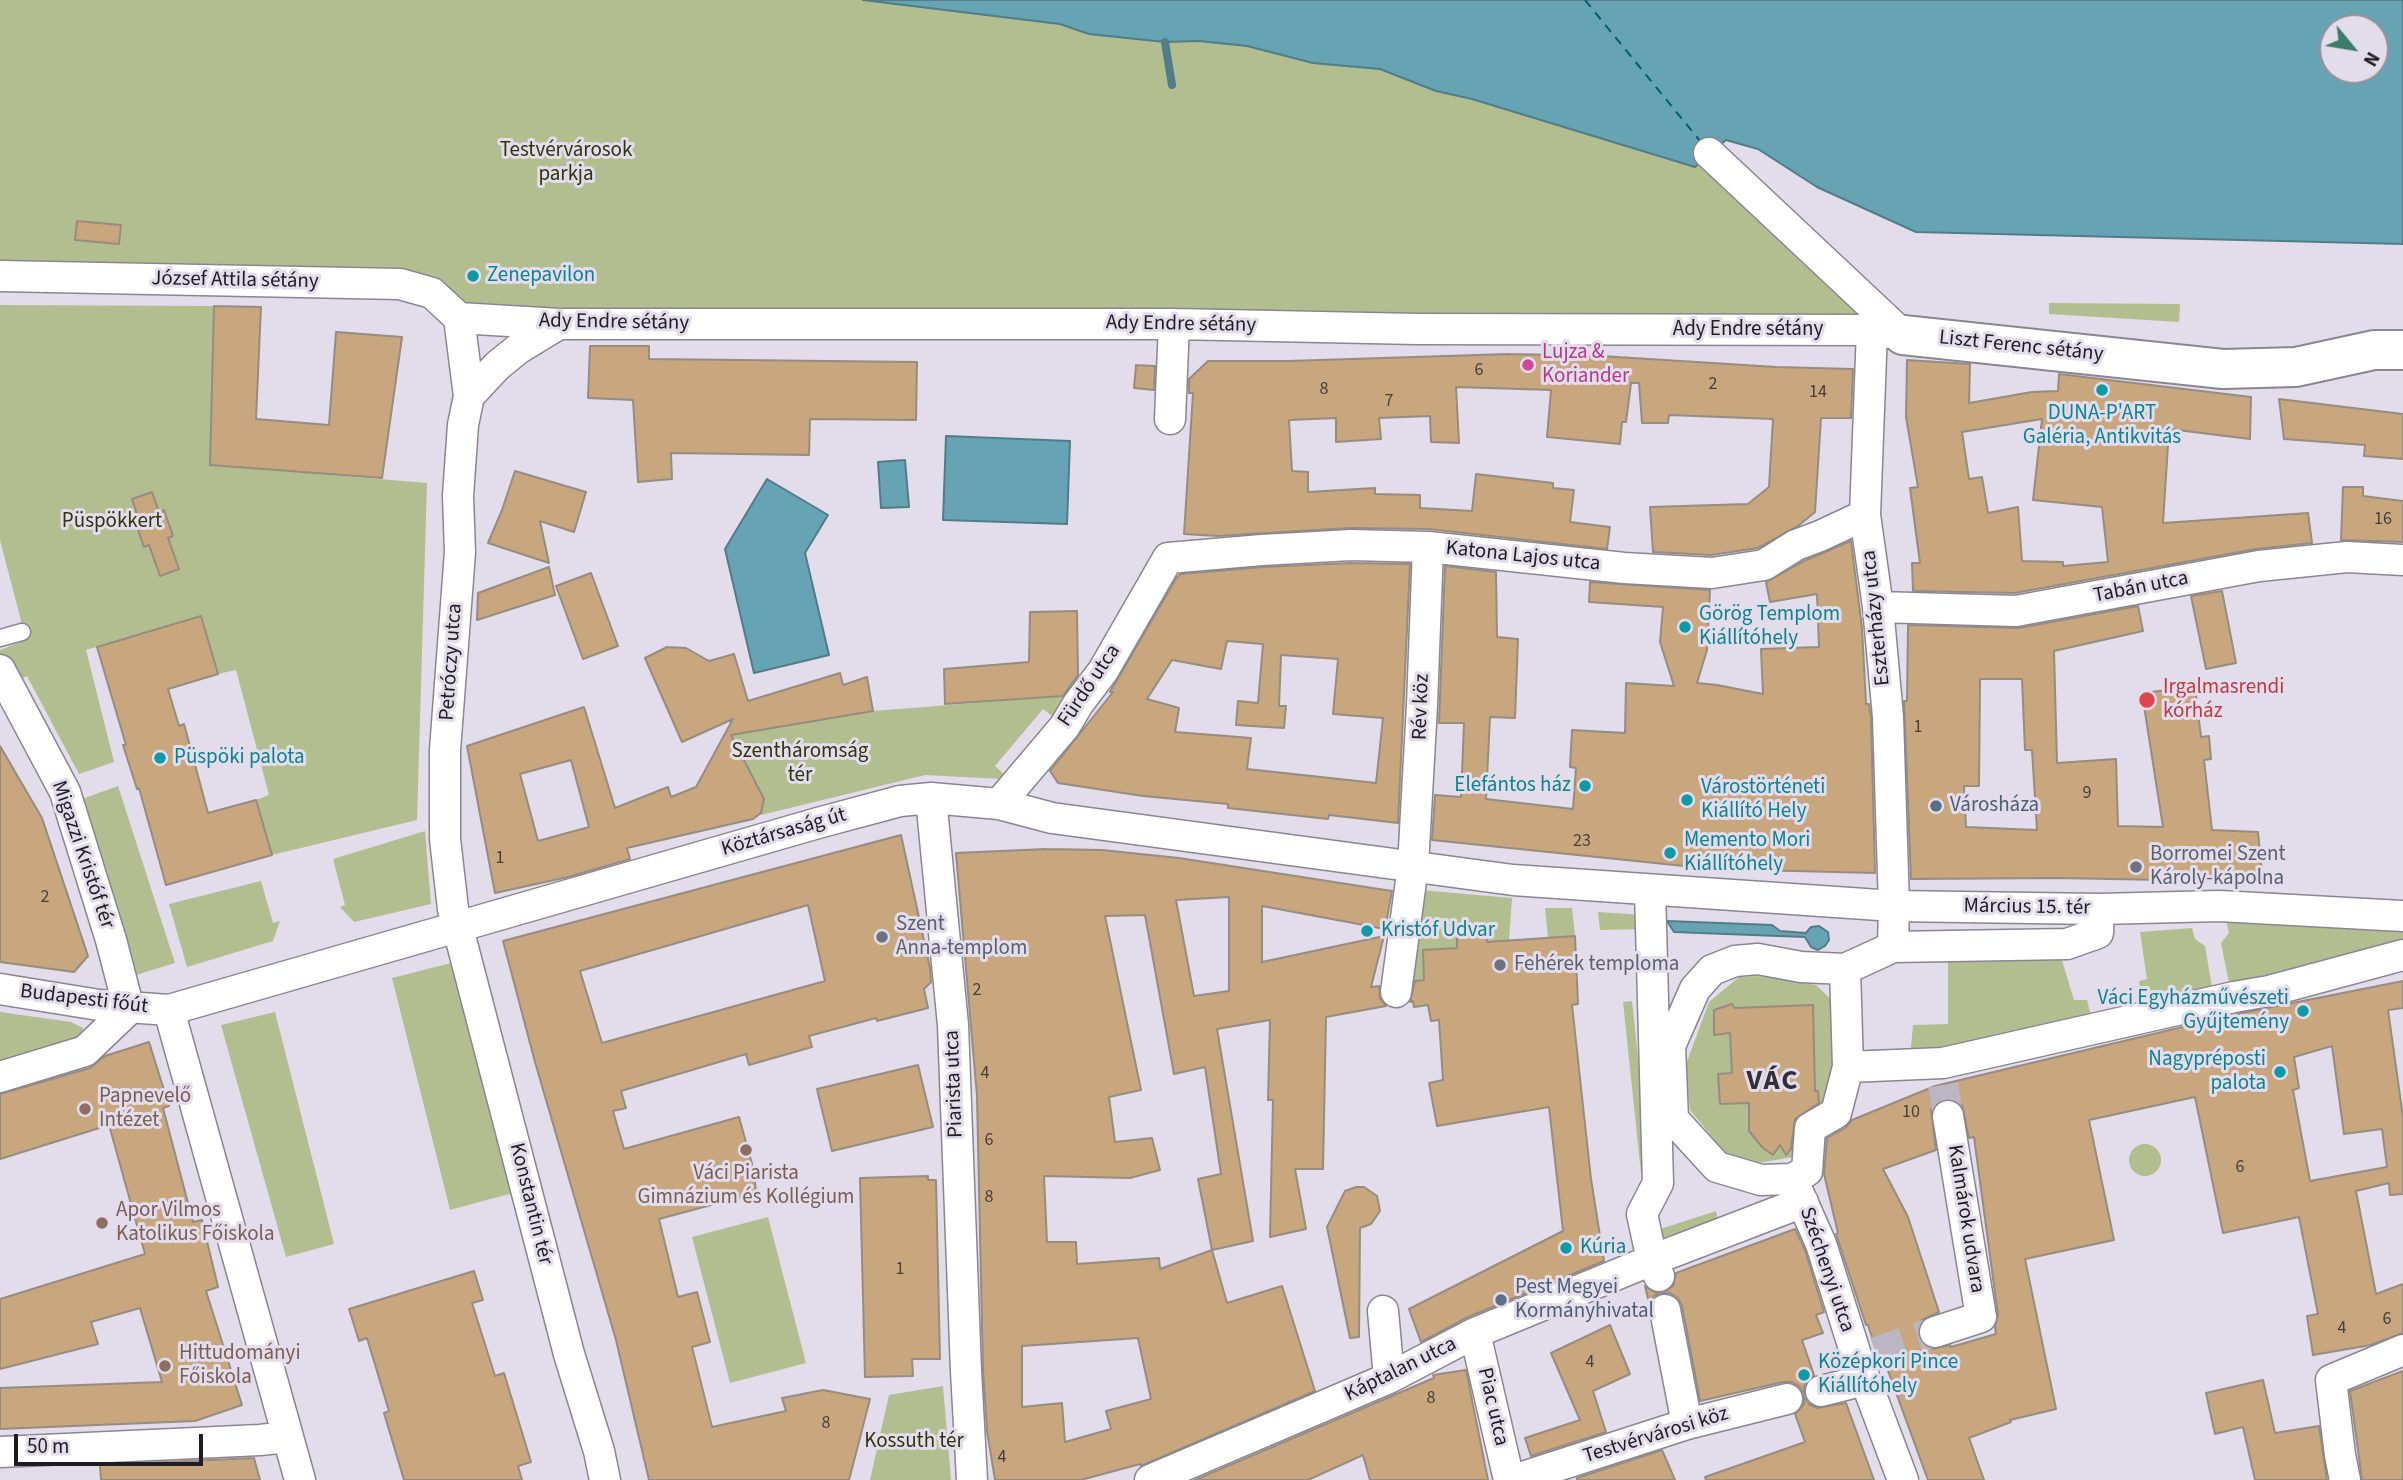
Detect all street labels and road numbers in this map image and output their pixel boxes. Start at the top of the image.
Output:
street label: József Attila sétány [151,267,319,295]
street label: Ady Endre sétány [539,309,689,337]
street label: Ady Endre sétány [1106,311,1256,339]
street label: Ady Endre sétány [1673,317,1823,343]
street label: Liszt Ferenc sétány [1938,326,2104,368]
street label: Katona Lajos utca [1444,536,1602,578]
street label: Eszterházy utca [1857,549,1897,687]
street label: Tabán utca [2091,566,2191,610]
street label: Petróczy utca [435,602,469,722]
street label: Fürdő utca [1053,640,1127,732]
street label: Rév köz [1408,673,1436,741]
street label: Migazzi Kristóf tér [45,778,119,932]
street label: Köztársaság út [719,803,849,863]
street label: Március 15. tér [1963,894,2091,922]
street label: Budapesti főút [19,980,149,1020]
street label: Piarista utca [941,1030,969,1138]
street label: Konstantin tér [503,1141,557,1267]
street label: Kalmárok udvara [1941,1143,1989,1295]
street label: Széchenyi utca [1793,1204,1859,1336]
street label: Káptalan utca [1341,1332,1461,1408]
street label: Piac utca [1471,1365,1513,1449]
street label: Testvérvárosi köz [1580,1402,1732,1470]

